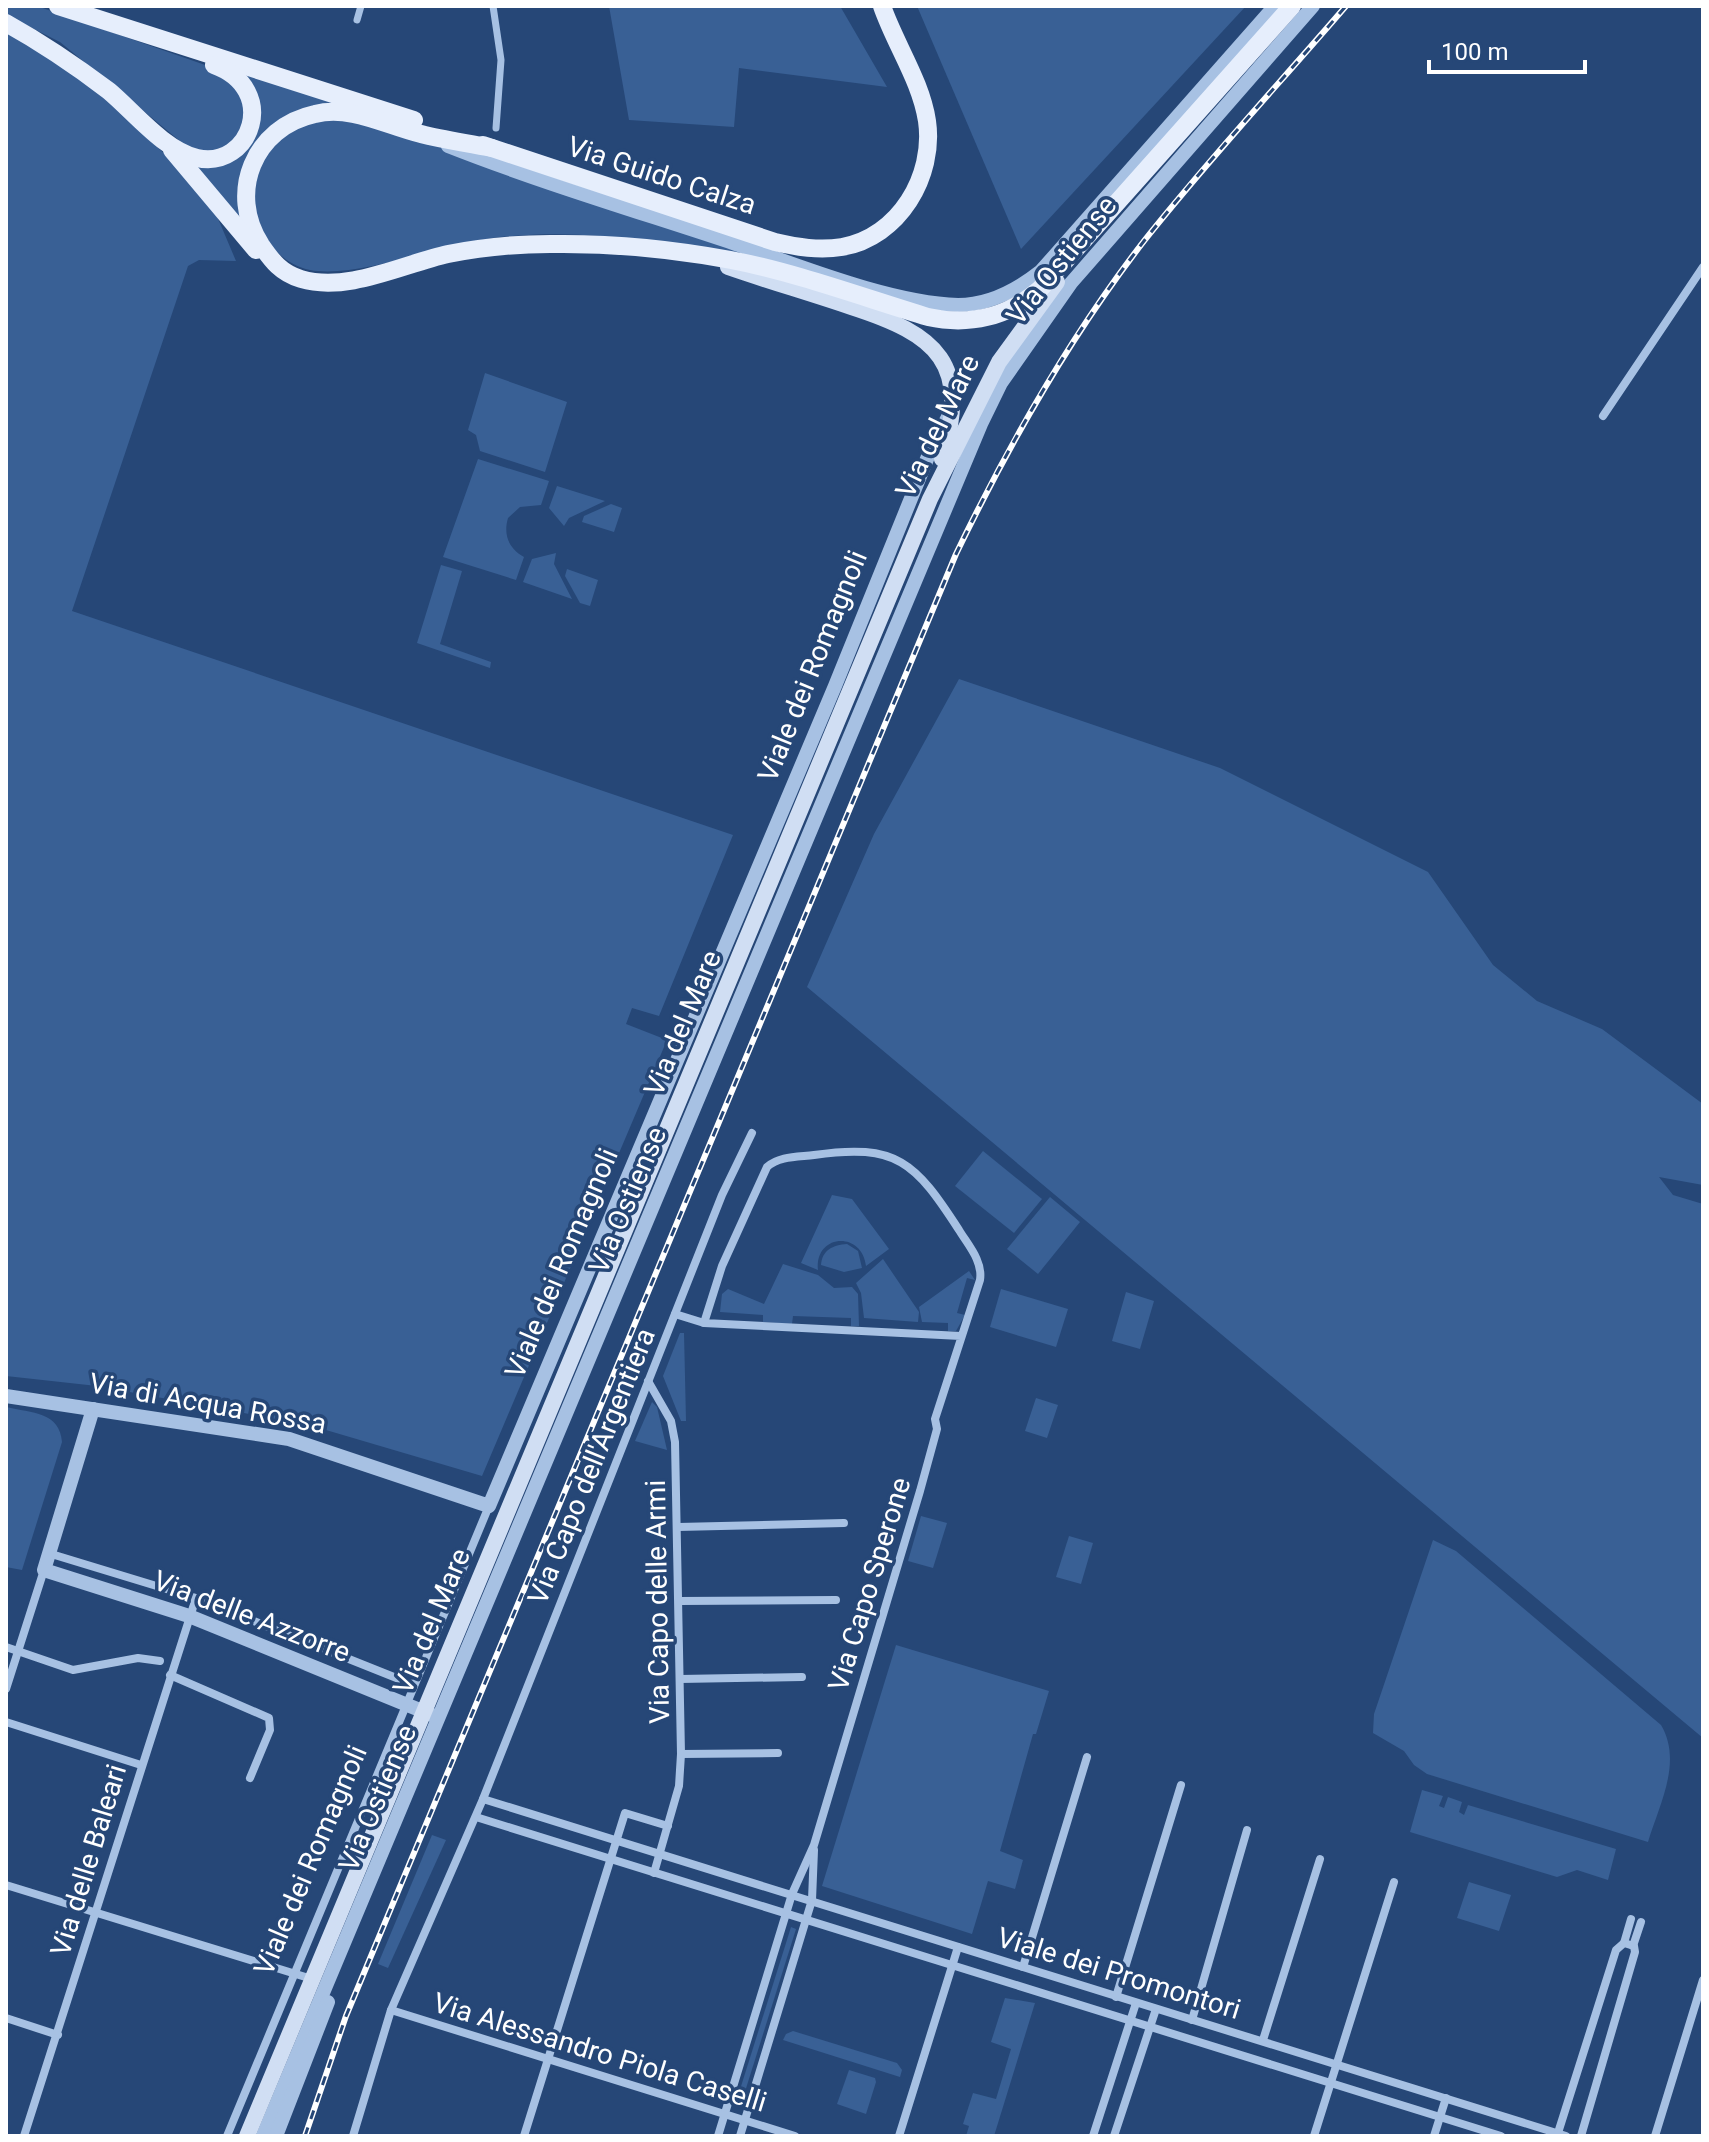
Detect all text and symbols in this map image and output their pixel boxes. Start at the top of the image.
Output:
scale bar [1429,24,1585,74]
text: 100 m [1441,38,1508,66]
street label: Via Guido Calza [563,129,760,221]
street label: Via Ostiense [999,189,1123,331]
street label: Via del Mare [889,349,986,503]
street label: Viale dei Romagnoli [751,546,874,787]
street label: Via del Mare [637,945,728,1101]
street label: Via Ostiense [582,1122,673,1278]
street label: Viale dei Romagnoli [498,1143,625,1383]
street label: Via Capo dell'Argentiera [521,1323,662,1609]
street label: Via di Acqua Rossa [87,1366,329,1441]
street label: Via Capo Sperone [821,1473,918,1695]
street label: Via Capo delle Armi [639,1480,676,1724]
street label: Via del Mare [386,1543,477,1699]
street label: Via delle Azzorre [149,1564,355,1669]
street label: Via Ostiense [332,1720,423,1876]
street label: Viale dei Romagnoli [247,1740,374,1980]
street label: Via delle Baleari [44,1760,133,1960]
street label: Viale dei Promontori [993,1921,1245,2026]
street label: Via Alessandro Piola Caselli [429,1986,771,2119]

